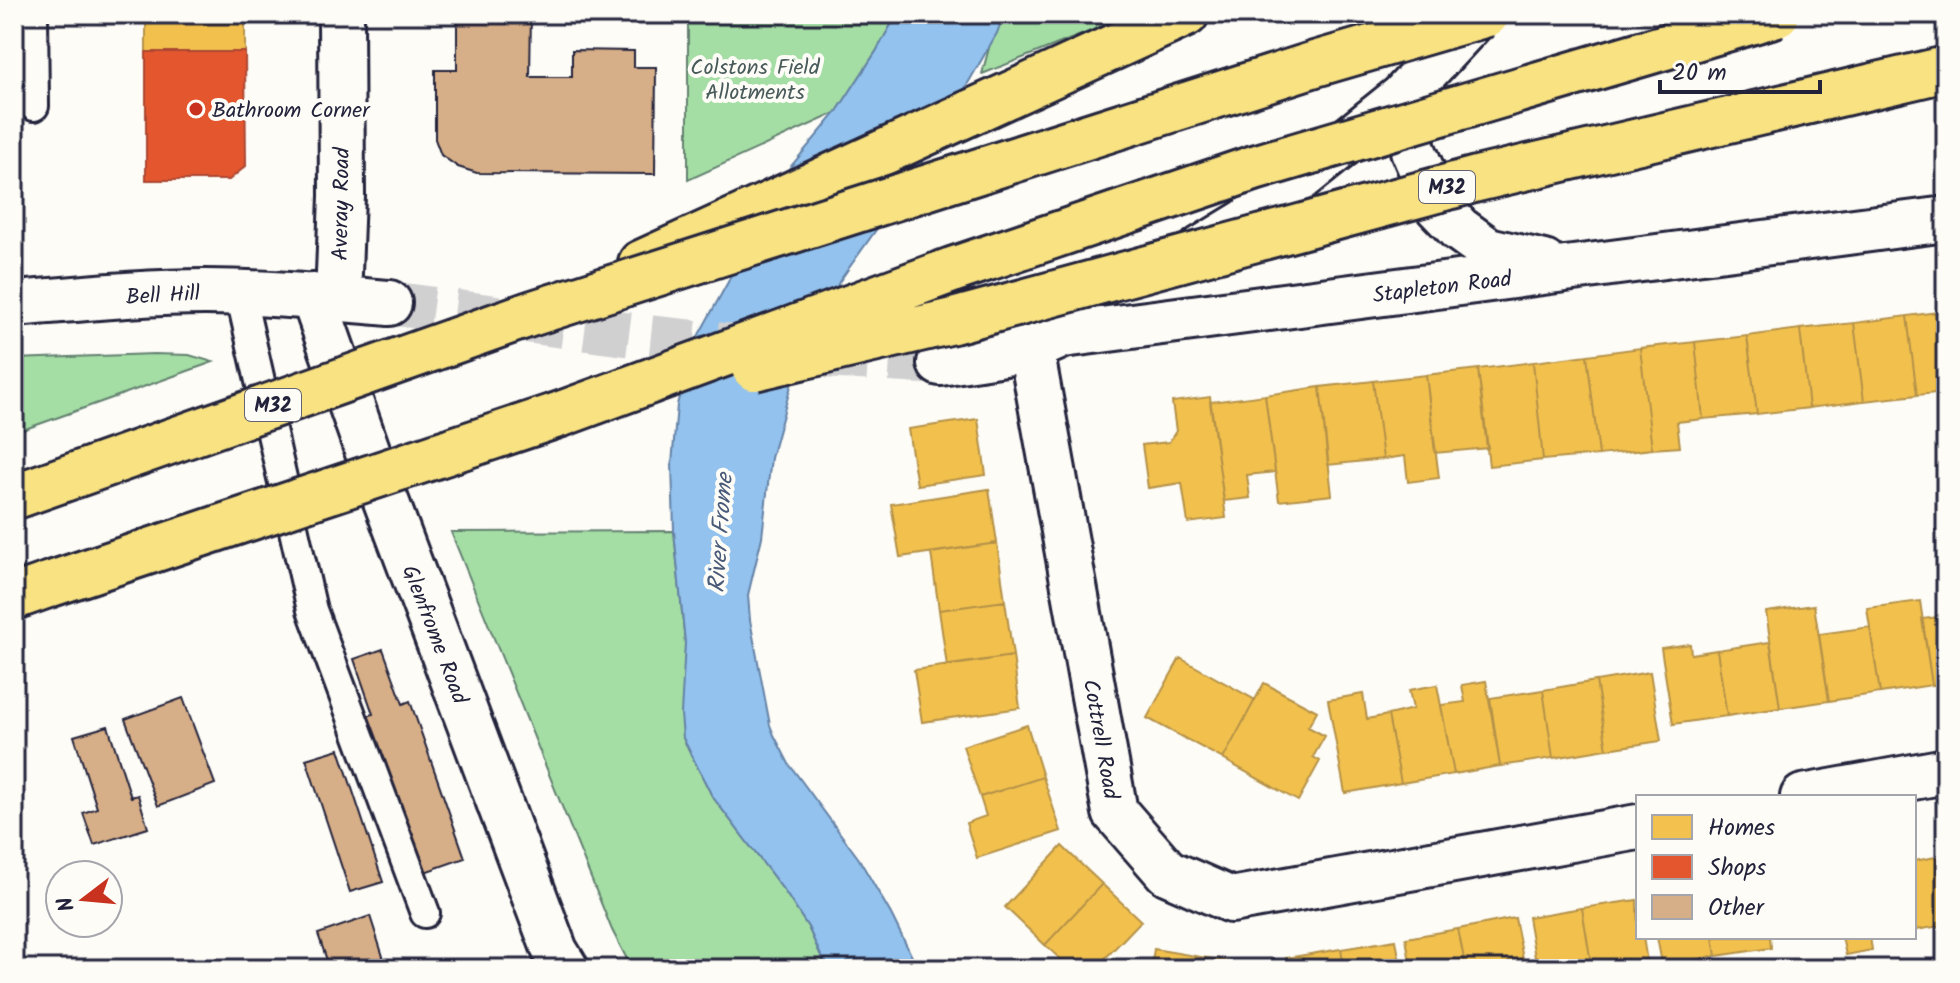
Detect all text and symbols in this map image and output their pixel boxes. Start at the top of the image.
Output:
scale bar [1660,44,1820,94]
park label: Colstons Field Allotments [690,51,821,111]
text: 20 m [1672,54,1727,93]
place label: Bathroom Corner [212,94,371,129]
marker: Bathroom Corner [187,100,205,118]
street label: Averay Road [324,146,361,261]
road number: M32 [1419,171,1475,203]
street label: Stapleton Road [1371,262,1515,314]
street label: Bell Hill [125,277,202,316]
road number: M32 [245,389,301,421]
water label: River Frome [698,470,745,594]
street label: Glenfrome Road [391,560,477,710]
street label: Cottrell Road [1072,677,1127,803]
legend [1636,795,1916,939]
text: Homes [1708,809,1775,848]
text: Shops [1708,849,1766,888]
north arrow [44,859,124,939]
text: Other [1708,889,1766,928]
text: N [48,892,86,915]

